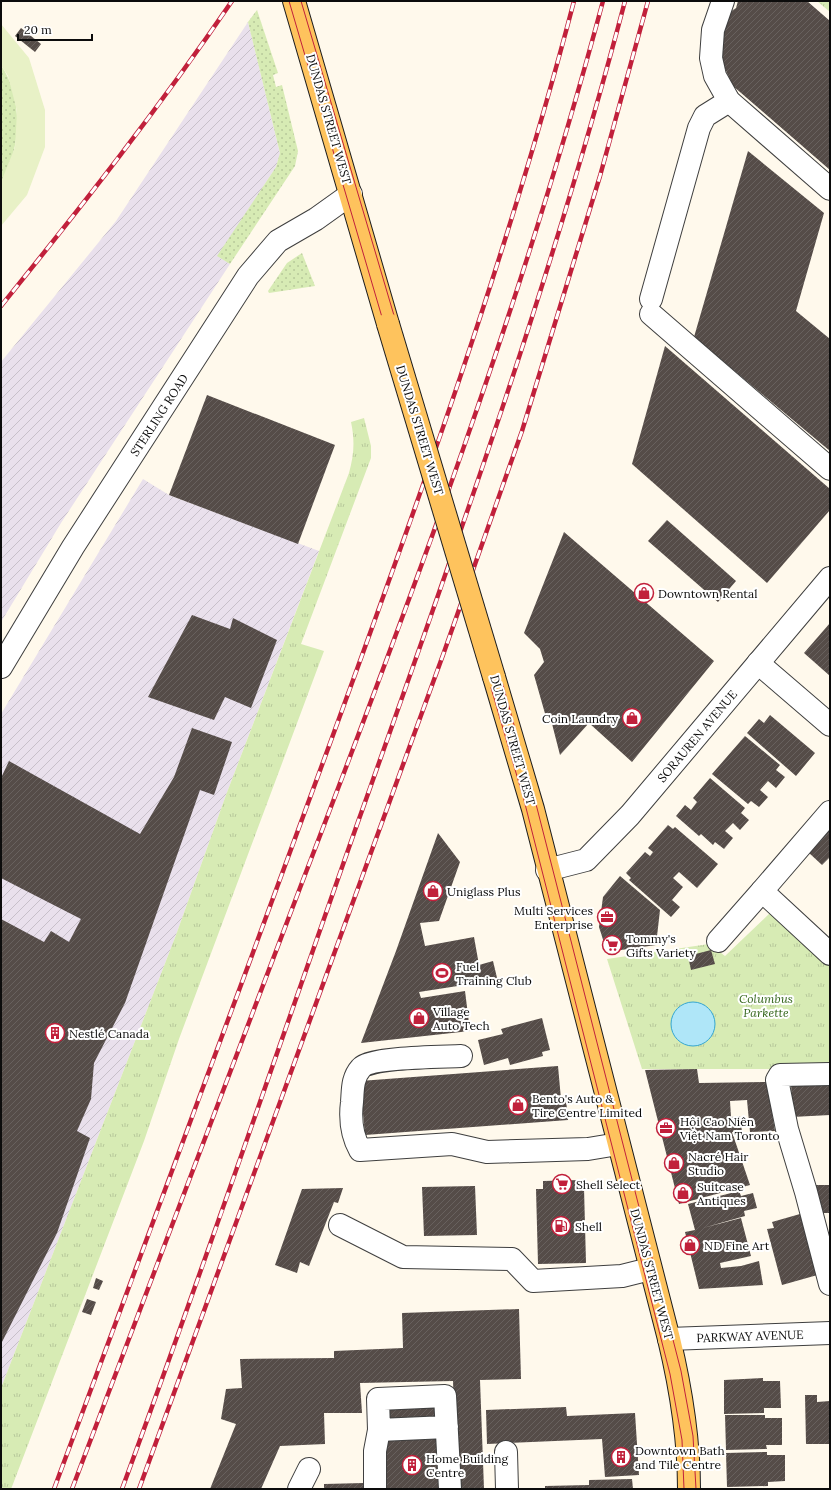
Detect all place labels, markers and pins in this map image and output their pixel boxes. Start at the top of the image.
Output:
shop icon: Downtown Rental [633,582,655,604]
place label: Downtown Rental [658,586,757,601]
shop icon: Coin Laundry [621,707,643,729]
place label: Coin Laundry [542,711,619,726]
shop icon: Uniglass Plus [422,880,444,902]
place label: Uniglass Plus [447,884,521,899]
place label: Multi Services Enterprise [514,903,593,932]
office icon: Multi Services Enterprise [596,906,618,928]
place label: Tommy's Gifts Variety [626,931,696,960]
supermarket icon: Tommy's Gifts Variety [601,934,623,956]
place label: Fuel Training Club [456,959,532,988]
sports icon: Fuel Training Club [431,962,453,984]
place label: Village Auto Tech [432,1004,490,1033]
shop icon: Village Auto Tech [408,1007,430,1029]
building icon: Nestlé Canada [44,1022,66,1044]
place label: Nestlé Canada [69,1026,149,1041]
place label: Bento's Auto & Tire Centre Limited [532,1091,642,1120]
shop icon: Bento's Auto & Tire Centre Limited [507,1094,529,1116]
place label: Hội Cao Niên Việt Nam Toronto [679,1114,780,1143]
office icon: Hội Cao Niên Việt Nam Toronto [655,1117,677,1139]
place label: Nacré Hair Studio [688,1149,749,1178]
shop icon: Nacré Hair Studio [663,1152,685,1174]
supermarket icon: Shell Select [551,1173,573,1195]
place label: Shell Select [576,1177,641,1192]
place label: Suitcase Antiques [696,1179,746,1208]
shop icon: Suitcase Antiques [672,1182,694,1204]
fuel station icon: Shell [550,1215,572,1237]
place label: Shell [575,1219,602,1234]
shop icon: ND Fine Art [679,1234,701,1256]
place label: ND Fine Art [704,1238,770,1253]
place label: Downtown Bath and Tile Centre [635,1443,725,1472]
building icon: Downtown Bath and Tile Centre [610,1446,632,1468]
place label: Home Building Centre [426,1451,509,1480]
building icon: Home Building Centre [401,1454,423,1476]

